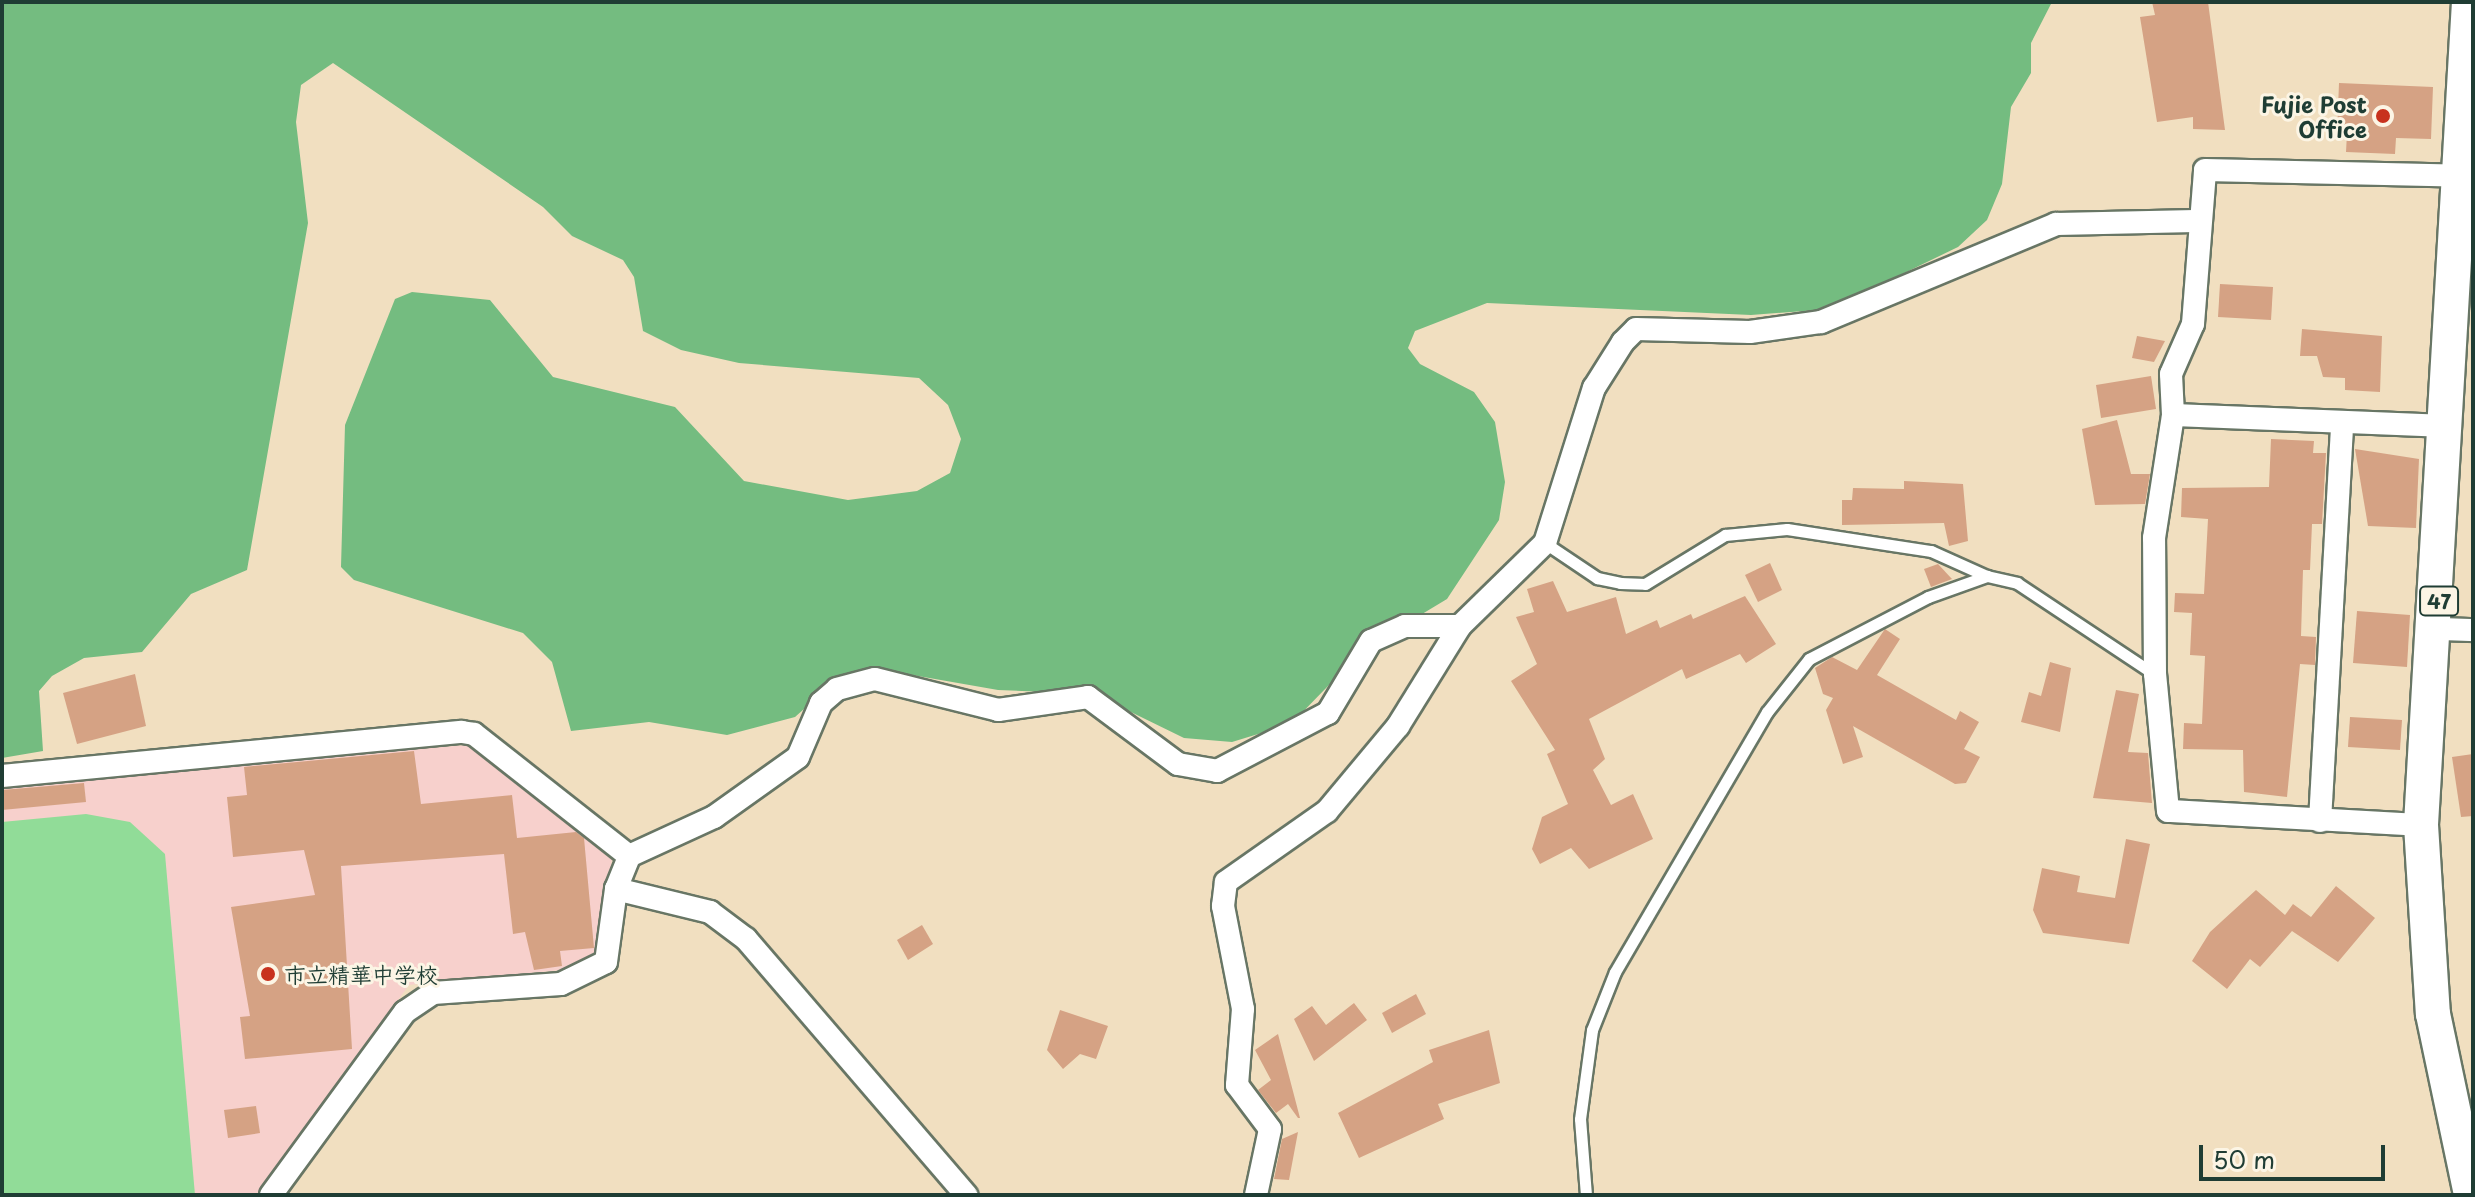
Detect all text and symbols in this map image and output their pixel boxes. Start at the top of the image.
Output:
place label: Fujie Post Office [2260,90,2367,142]
marker: Fujie Post Office [2374,107,2392,125]
road number: 47 [2419,585,2459,617]
place label: 市立精華中学校 [284,961,438,987]
marker: 市立精華中学校 [259,965,277,983]
scale bar [2203,1129,2389,1179]
text: 50 m [2213,1141,2275,1177]

